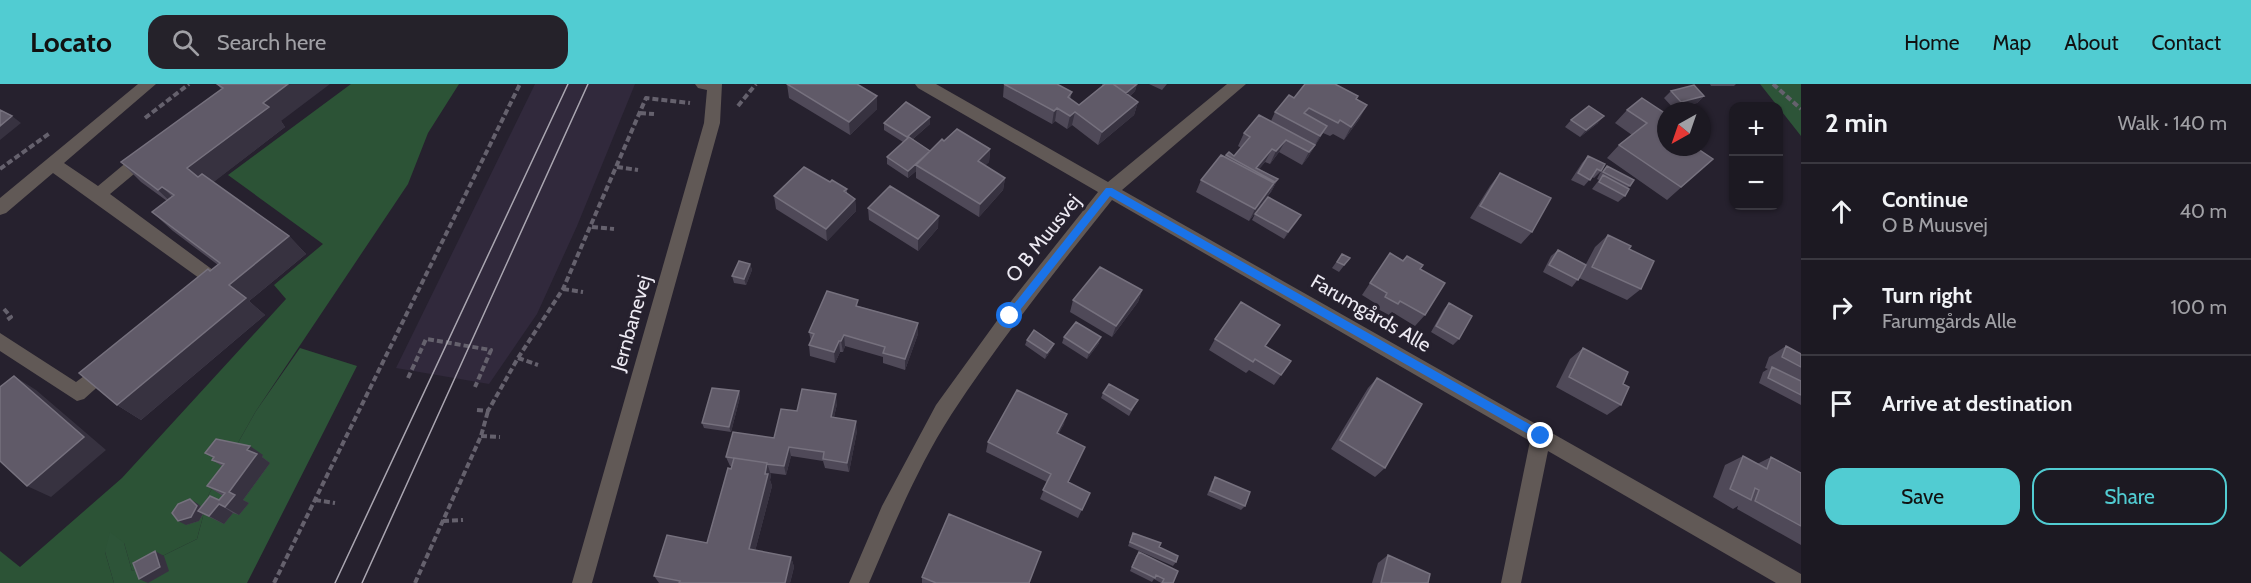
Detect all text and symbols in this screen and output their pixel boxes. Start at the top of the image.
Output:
search box [148,15,568,69]
text: Locato [30,25,112,59]
icon: search [169,26,202,59]
text: Search here [217,29,326,56]
text: Home [1904,30,1960,55]
text: Map [1993,30,2031,55]
text: About [2064,30,2118,55]
text: Contact [2151,30,2221,55]
north arrow [1657,102,1711,156]
map controls [1729,102,1783,210]
button: + [1729,102,1783,156]
text: 2 min [1825,107,1888,139]
text: Walk · 140 m [2118,111,2227,135]
button: − [1729,156,1783,210]
text: Continue [1882,186,1968,213]
street label: O B Muusvej [1000,189,1086,287]
icon: ahead [1825,195,1858,228]
text: 40 m [2179,199,2227,223]
text: O B Muusvej [1882,213,1988,237]
street label: Farumgårds Alle [1307,269,1435,357]
street label: Jernbanevej [606,272,656,375]
text: Turn right [1882,282,1972,309]
icon: right [1825,291,1858,324]
text: 100 m [2171,295,2227,319]
route start [996,302,1022,328]
text: Farumgårds Alle [1882,309,2017,333]
icon: arrive [1825,387,1858,420]
text: Arrive at destination [1882,390,2072,417]
route end [1527,422,1553,448]
button: Save [1825,468,2020,525]
button: Share [2032,468,2227,525]

